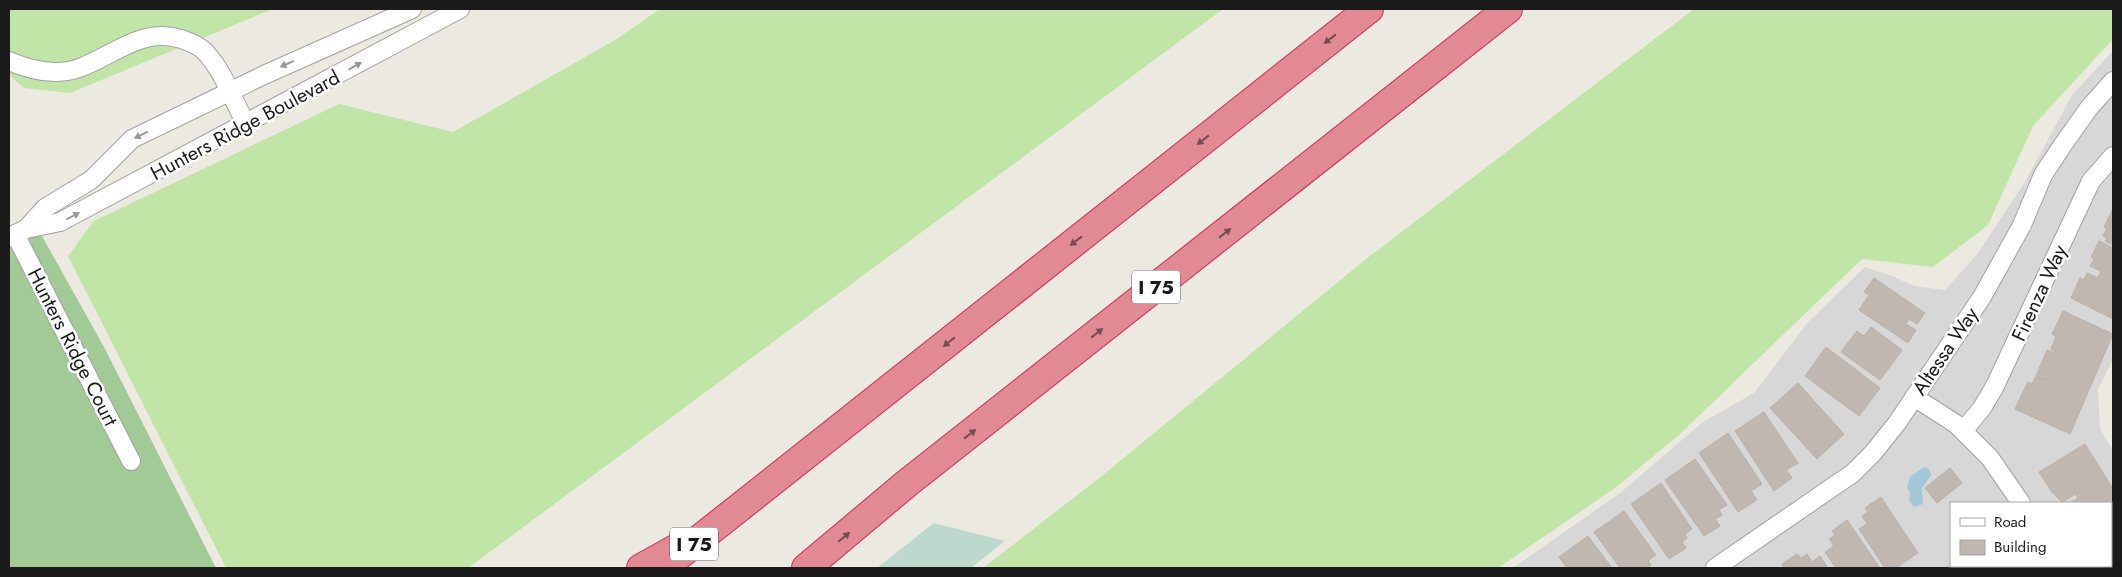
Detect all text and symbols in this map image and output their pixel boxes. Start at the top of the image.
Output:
one-way arrow [1324,34,1337,44]
one-way arrow [280,61,294,69]
one-way arrow [348,62,363,70]
street label: Hunters Ridge Boulevard [145,63,345,188]
one-way arrow [134,131,148,139]
one-way arrow [1196,135,1210,145]
one-way arrow [65,212,80,220]
one-way arrow [1218,227,1231,238]
one-way arrow [1069,236,1083,246]
street label: Firenza Way [2004,240,2075,346]
street label: Hunters Ridge Court [20,263,125,431]
road number: I 75 [1132,270,1180,304]
street label: Altessa Way [1905,301,1986,401]
one-way arrow [1090,328,1103,339]
one-way arrow [942,337,955,347]
one-way arrow [963,429,976,440]
legend [1950,502,2112,567]
text: Road [1994,511,2026,533]
road number: I 75 [670,528,718,560]
one-way arrow [837,531,849,543]
text: Building [1994,536,2046,558]

